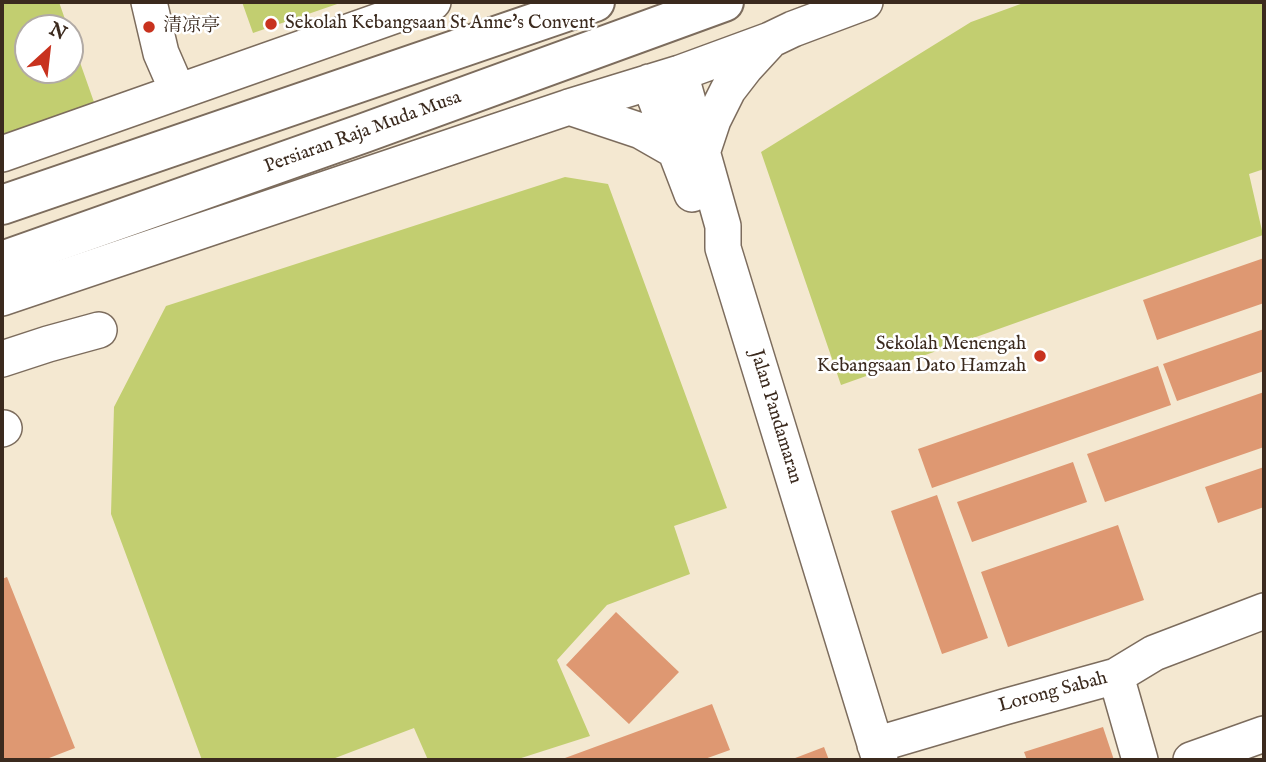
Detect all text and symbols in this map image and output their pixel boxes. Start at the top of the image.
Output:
place label: Sekolah Kebangsaan St Anne's Convent [285,13,595,35]
north arrow [14,14,84,84]
place label: 清凉亭 [163,16,220,38]
marker: Sekolah Kebangsaan St Anne's Convent [263,16,279,32]
text: N [45,18,70,46]
marker: 清凉亭 [141,19,157,35]
street label: Persiaran Raja Muda Musa [262,87,464,179]
place label: Sekolah Menengah Kebangsaan Dato Hamzah [817,334,1026,378]
street label: Jalan Pandamaran [744,347,806,487]
marker: Sekolah Menengah Kebangsaan Dato Hamzah [1032,348,1048,364]
street label: Lorong Sabah [996,667,1110,719]

